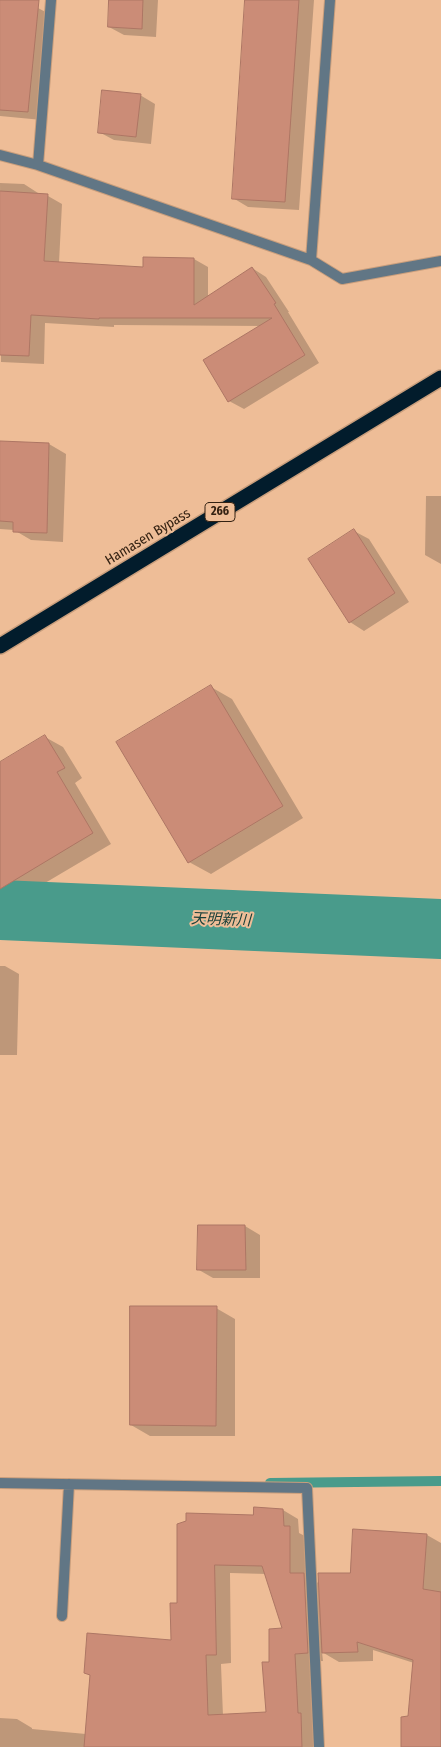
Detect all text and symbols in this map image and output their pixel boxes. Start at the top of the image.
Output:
road number: 266 [205,502,235,522]
street label: Hamasen Bypass [102,505,194,569]
water label: 天明新川 [191,910,251,930]

